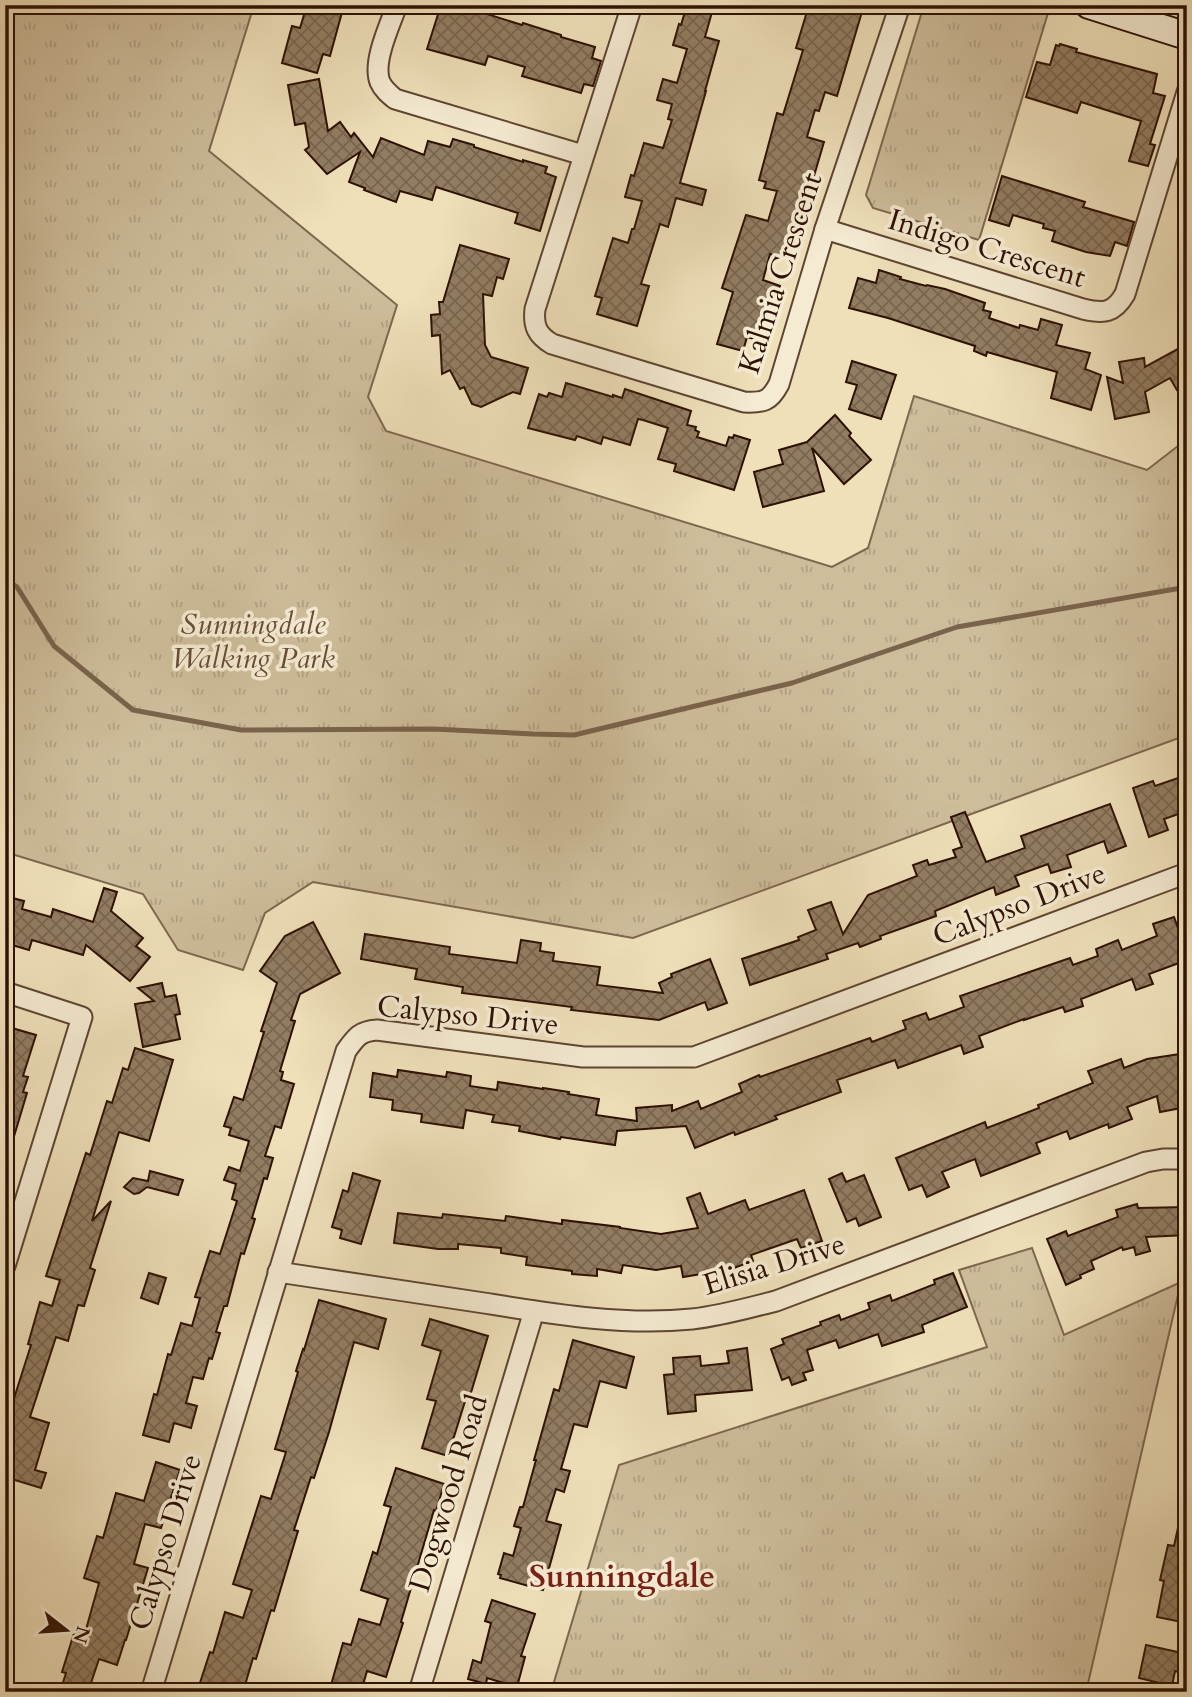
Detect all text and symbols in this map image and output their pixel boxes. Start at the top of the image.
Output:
street label: Kalmia Crescent [729,167,832,379]
street label: Indigo Crescent [883,199,1091,298]
park label: Sunningdale Walking Park [171,604,335,679]
street label: Calypso Drive [927,853,1112,956]
street label: Calypso Drive [375,986,561,1045]
street label: Elisia Drive [698,1223,850,1306]
street label: Dogwood Road [399,1390,498,1597]
street label: Calypso Drive [119,1449,212,1635]
district label: Sunningdale [529,1555,715,1599]
north arrow [32,1596,102,1666]
text: N [66,1623,96,1647]

